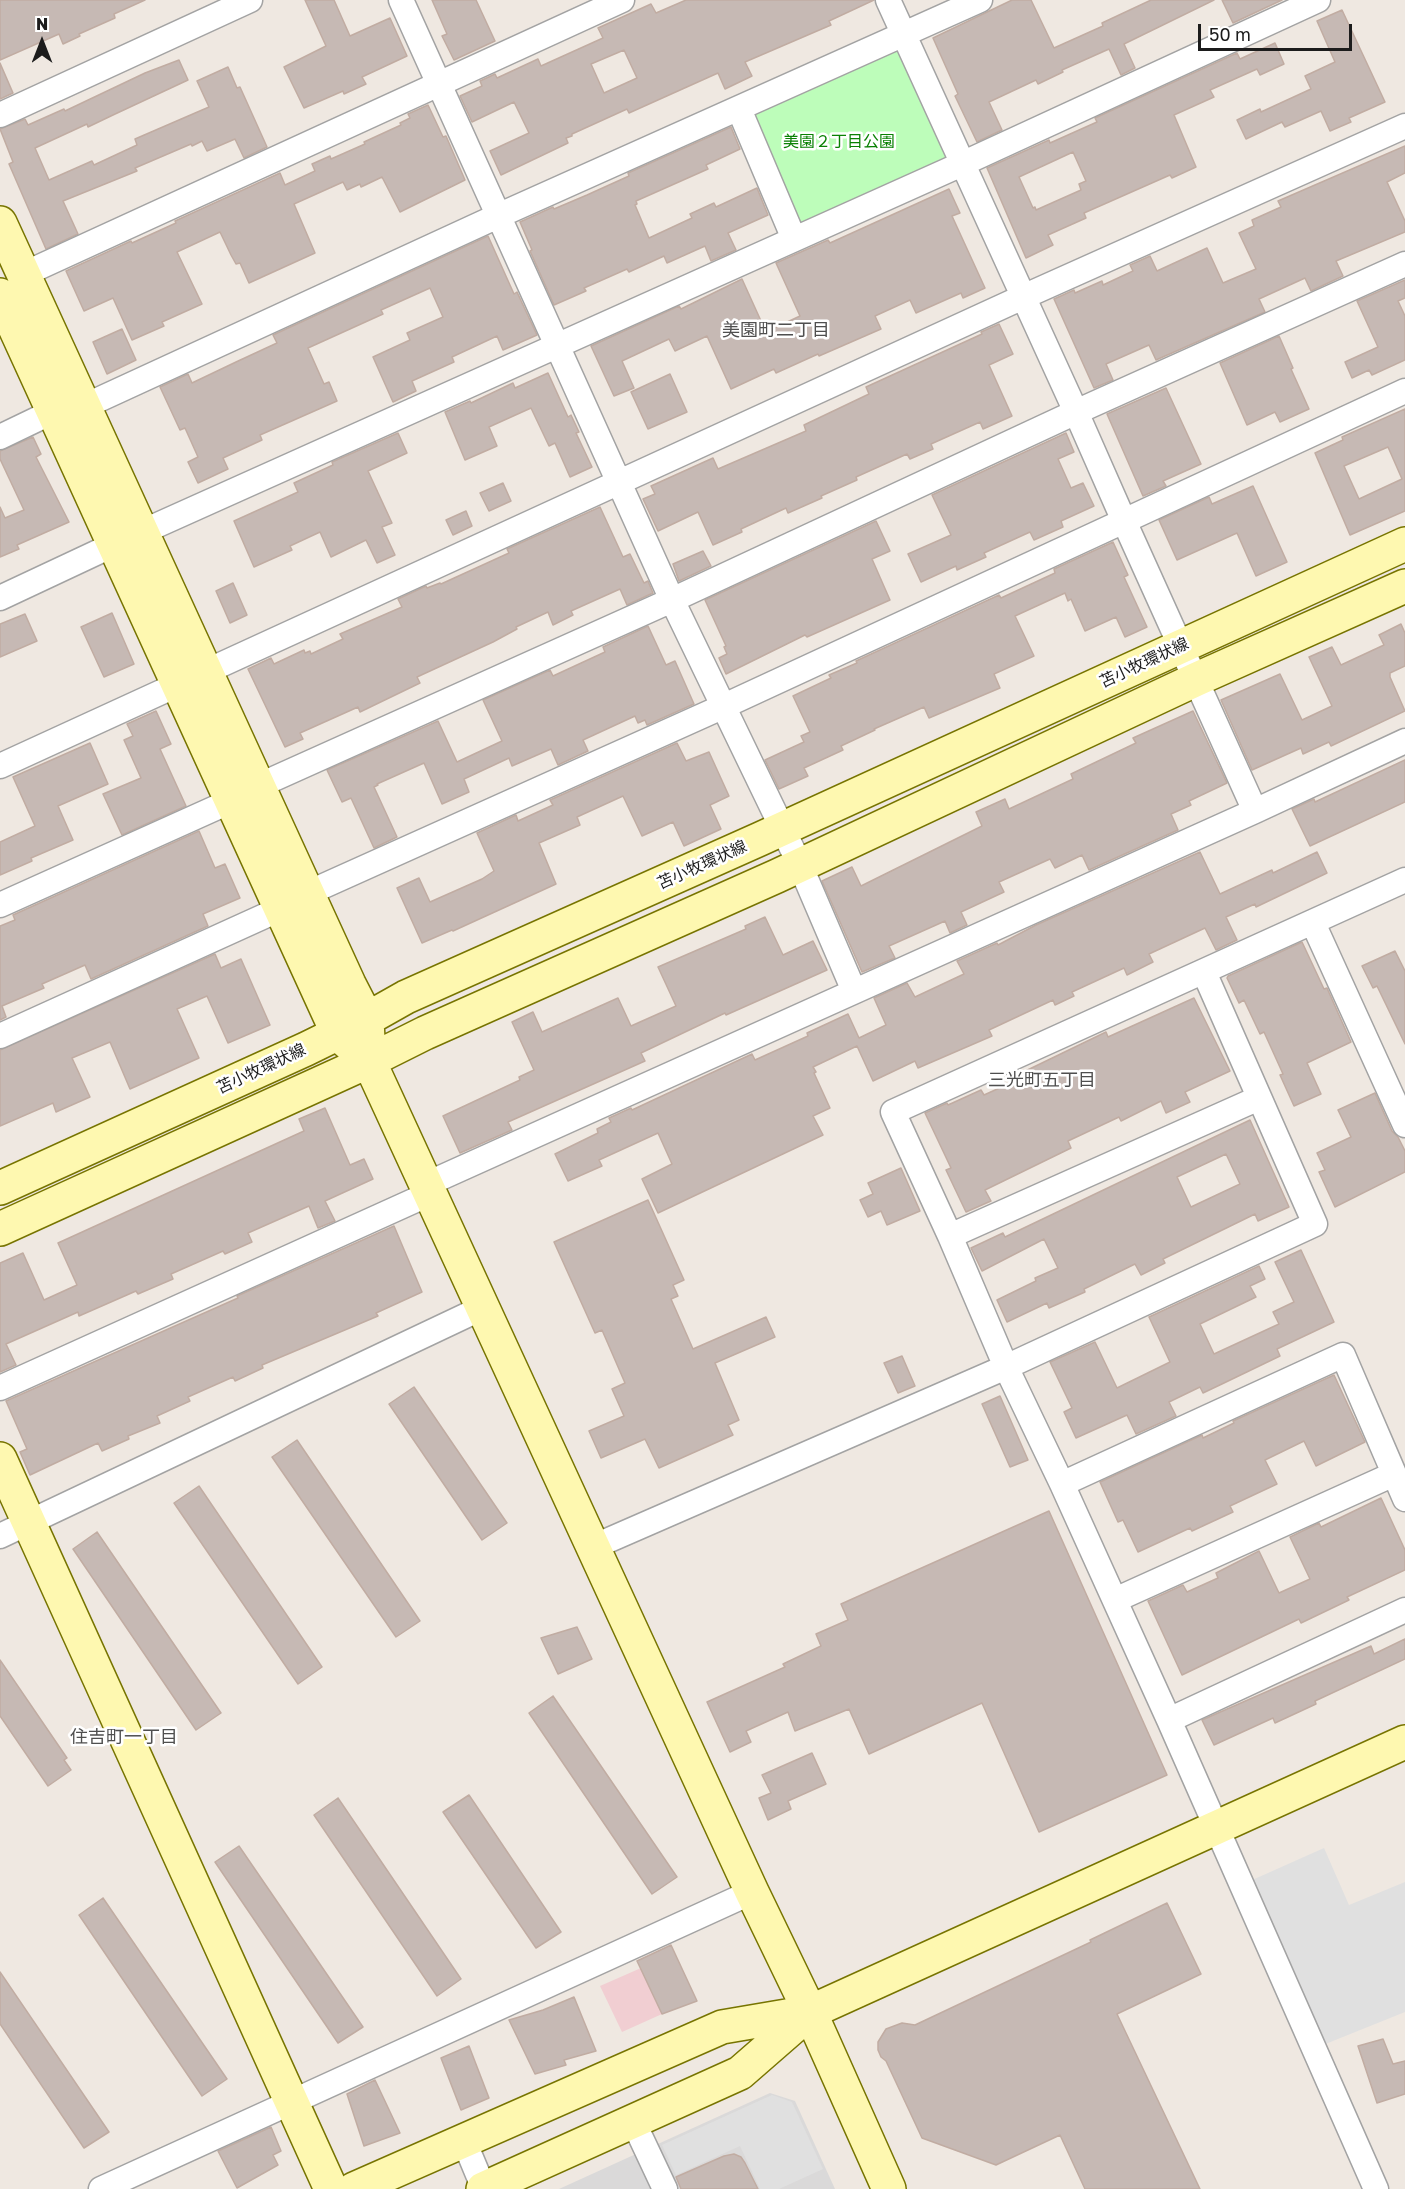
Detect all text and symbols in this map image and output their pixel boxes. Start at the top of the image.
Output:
north arrow [12,12,72,72]
scale bar [1201,12,1356,50]
text: N [36,14,48,34]
text: 50 m [1209,23,1251,45]
park label: 美園２丁目公園 [783,132,895,152]
district label: 美園町二丁目 [722,319,830,341]
street label: 苫小牧環状線 [1096,634,1192,692]
street label: 苫小牧環状線 [654,837,750,893]
street label: 苫小牧環状線 [213,1040,309,1098]
district label: 三光町五丁目 [988,1069,1096,1091]
district label: 住吉町一丁目 [70,1726,178,1748]

